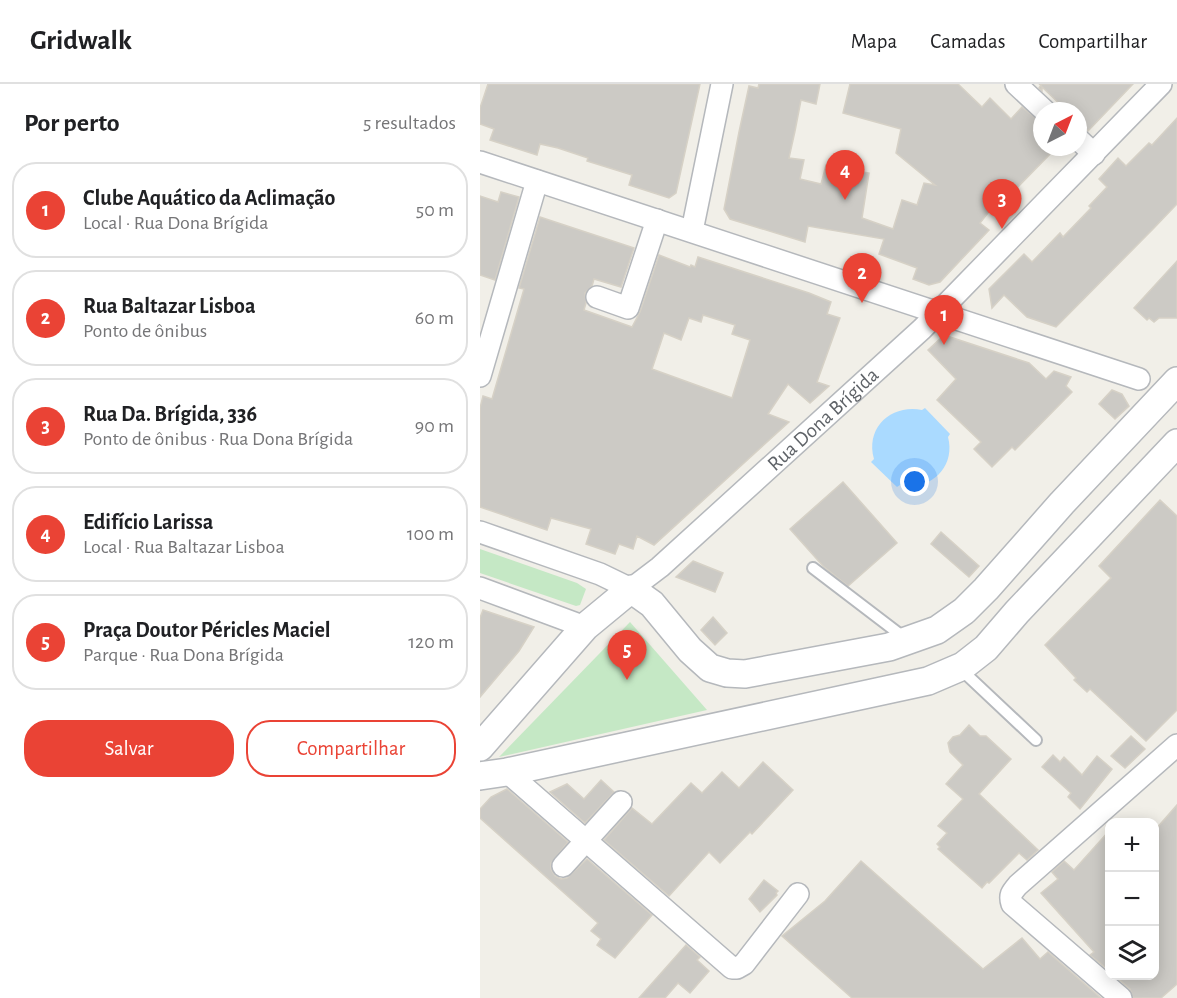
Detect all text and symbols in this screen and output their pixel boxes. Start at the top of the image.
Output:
text: Gridwalk [30,27,132,55]
text: Mapa [851,31,897,52]
text: Camadas [930,31,1005,52]
text: Compartilhar [1038,31,1147,52]
north arrow [1033,102,1087,156]
text: Por perto [24,110,120,136]
text: 5 resultados [363,113,456,133]
pin: 4 [826,150,865,200]
pin: 3 [982,180,1022,229]
text: Clube Aquático da Aclimação [83,187,335,209]
text: 1 [42,200,49,220]
text: 50 m [416,200,454,220]
text: Local · Rua Dona Brígida [83,213,269,233]
pin: 2 [842,254,881,303]
text: Rua Baltazar Lisboa [83,295,256,317]
pin: 1 [924,296,964,345]
text: 2 [41,308,50,328]
text: 60 m [415,308,454,328]
text: Ponto de ônibus [83,321,207,341]
street label: Rua Dona Brígida [763,363,883,474]
text: Rua Da. Brígida, 336 [83,403,257,425]
text: 3 [41,416,50,436]
text: 90 m [415,416,454,436]
text: Ponto de ônibus · Rua Dona Brígida [83,429,353,449]
your location [900,467,929,496]
text: Edifício Larissa [83,511,213,533]
text: 4 [40,524,51,544]
text: 100 m [407,524,454,544]
text: Local · Rua Baltazar Lisboa [83,537,285,557]
text: Praça Doutor Péricles Maciel [83,619,331,641]
pin: 5 [608,630,646,680]
text: 5 [41,632,50,652]
text: 120 m [408,632,454,652]
text: Parque · Rua Dona Brígida [83,645,284,665]
button: Salvar [24,720,234,777]
button: Compartilhar [246,720,456,777]
map controls [1105,818,1159,980]
button: + [1105,818,1159,872]
button: − [1105,872,1159,926]
button: layers [1105,926,1159,980]

